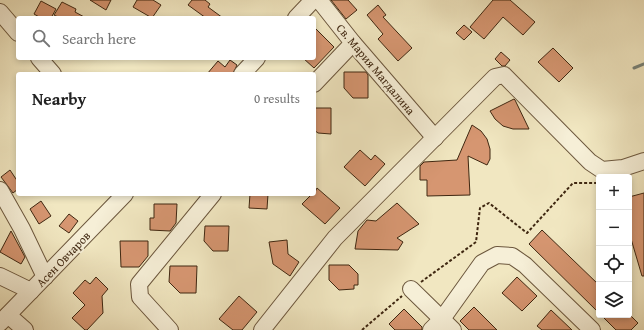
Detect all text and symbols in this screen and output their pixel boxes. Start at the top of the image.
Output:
search box [16,16,316,60]
street label: Св. Мария Магдалина [333,20,419,118]
icon: search [30,27,52,49]
text: Search here [62,28,136,49]
text: Nearby [32,86,86,111]
text: 0 results [254,89,300,108]
map controls [596,174,632,318]
button: + [596,174,632,210]
button: − [596,210,632,246]
street label: Асен Овчаров [32,227,94,291]
button: locate [596,246,632,282]
button: layers [596,282,632,318]

